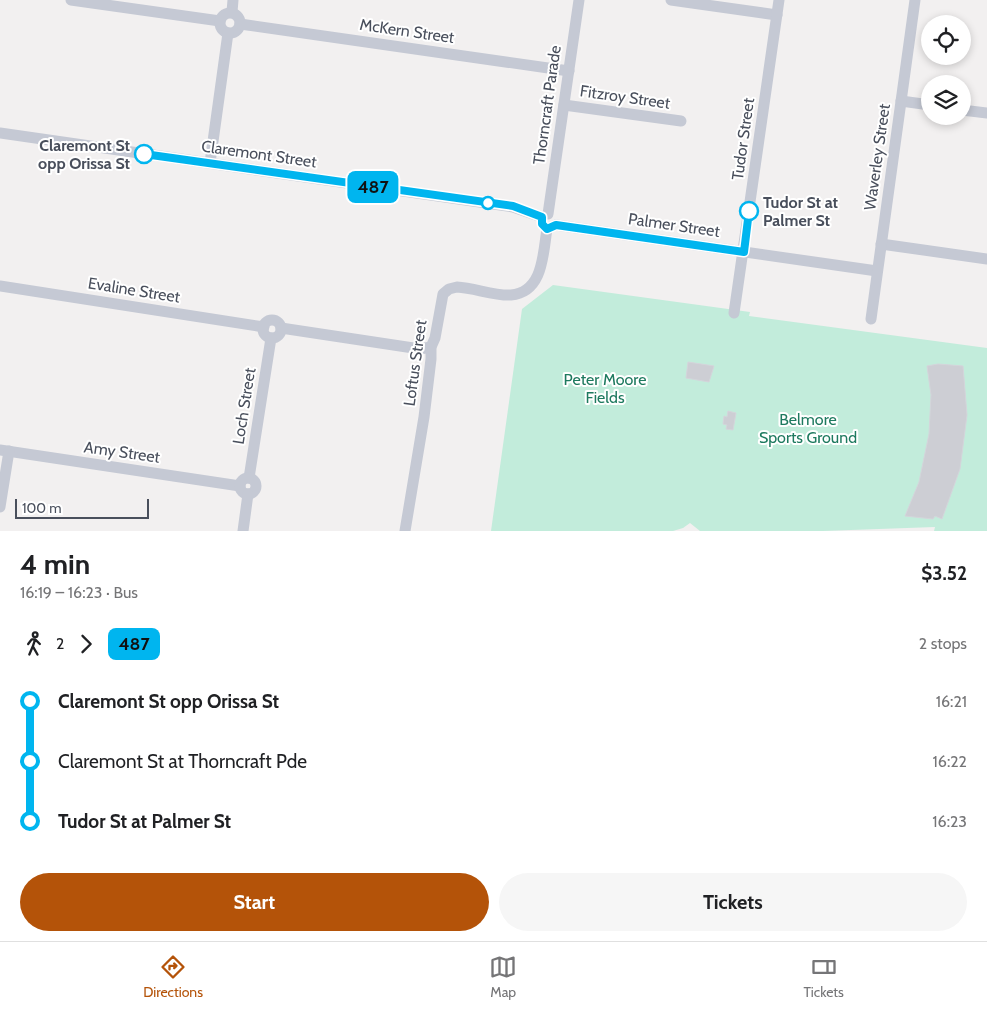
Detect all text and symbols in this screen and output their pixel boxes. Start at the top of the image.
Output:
street label: McKern Street [358,15,456,47]
map controls [921,15,971,125]
button: locate [921,15,971,65]
street label: Thorncraft Parade [529,44,565,166]
button: layers [921,75,971,125]
street label: Fitzroy Street [579,81,672,113]
street label: Tudor Street [728,96,758,181]
street label: Waverley Street [860,102,894,212]
place label: Claremont St opp Orissa St [38,136,130,173]
street label: Claremont Street [200,137,318,172]
marker: Claremont St opp Orissa St [134,144,154,164]
line badge: 487 [344,171,402,203]
text: 487 [357,176,389,198]
place label: Tudor St at Palmer St [763,193,839,230]
unlabelled marker [481,196,495,210]
marker: Tudor St at Palmer St [739,201,759,221]
street label: Palmer Street [627,209,722,241]
street label: Evaline Street [87,273,182,307]
street label: Loftus Street [400,318,431,407]
street label: Loch Street [229,366,260,446]
park label: Peter Moore Fields [564,370,646,407]
park label: Belmore Sports Ground [759,410,857,447]
street label: Amy Street [83,437,162,467]
scale bar [15,496,149,519]
text: 100 m [22,499,62,517]
text: 4 min [20,547,90,581]
text: $3.52 [921,562,967,585]
text: 16:19 – 16:23 · Bus [20,583,138,602]
icon: walk [20,630,48,658]
icon: forward [72,630,100,658]
text: 487 [118,633,150,655]
text: 2 [56,634,64,653]
text: 2 stops [919,634,967,653]
text: Claremont St opp Orissa St [58,690,279,713]
text: 16:21 [936,692,967,711]
text: Claremont St at Thorncraft Pde [58,750,307,773]
text: 16:22 [933,752,967,771]
text: Tudor St at Palmer St [58,810,231,833]
text: 16:23 [932,812,967,831]
button: Start [20,873,489,931]
button: Tickets [499,873,967,931]
tab: Directions [143,953,203,1001]
tab: Map [489,953,517,1001]
tab: Tickets [804,953,844,1001]

